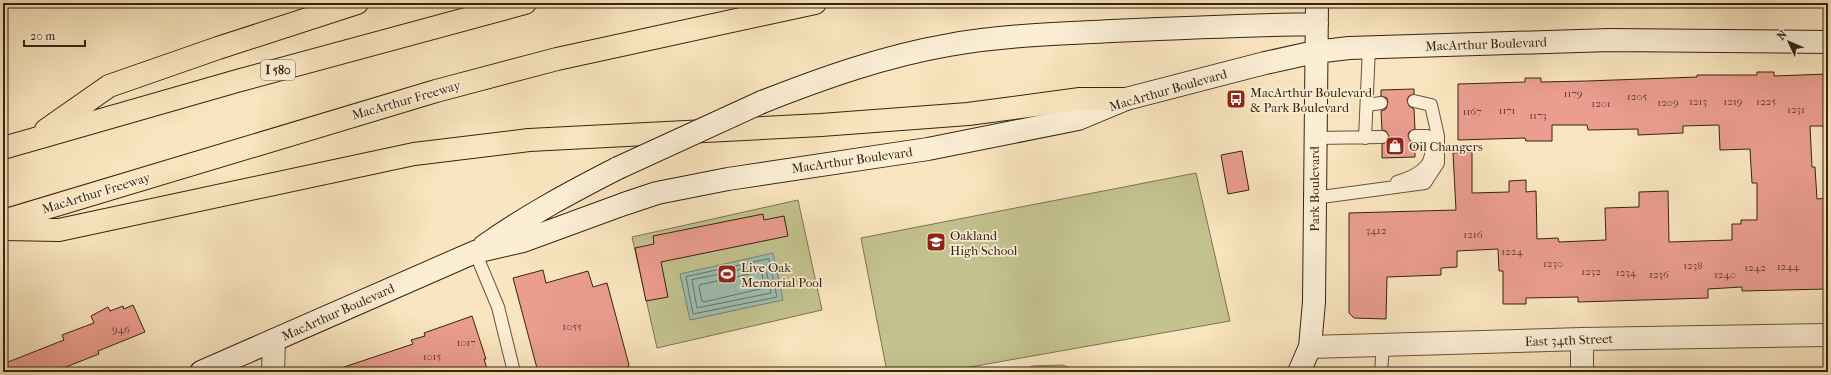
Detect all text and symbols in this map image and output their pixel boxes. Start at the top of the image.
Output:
scale bar [24,22,85,48]
north arrow [1769,22,1809,62]
text: N [1775,27,1790,43]
text: 20 m [30,29,55,43]
street label: MacArthur Boulevard [1425,34,1548,54]
road number: I 580 [261,60,295,80]
street label: MacArthur Boulevard [1107,66,1230,114]
street label: MacArthur Freeway [350,77,463,123]
place label: MacArthur Boulevard & Park Boulevard [1250,85,1373,115]
house number: 1179 [1564,87,1583,100]
bus stop icon: MacArthur Boulevard & Park Boulevard [1225,88,1247,110]
house number: 1205 [1627,90,1647,103]
house number: 1213 [1689,95,1707,108]
house number: 1219 [1723,95,1743,108]
house number: 1225 [1756,95,1776,108]
house number: 1209 [1657,96,1679,109]
house number: 1201 [1591,97,1611,110]
house number: 1231 [1787,103,1805,116]
house number: 1171 [1498,104,1516,117]
house number: 1167 [1463,105,1482,118]
house number: 1173 [1529,109,1547,122]
shop icon: Oil Changers [1384,135,1406,157]
place label: Oil Changers [1409,139,1483,154]
street label: MacArthur Boulevard [791,144,914,176]
street label: Park Boulevard [1307,145,1322,232]
street label: MacArthur Freeway [40,169,153,217]
house number: 3412 [1366,224,1387,237]
place label: Oakland High School [950,228,1018,258]
house number: 1216 [1463,228,1483,241]
school or university icon: Oakland High School [925,231,947,253]
house number: 1224 [1501,245,1523,258]
house number: 1230 [1543,257,1563,270]
house number: 1238 [1683,259,1703,272]
place label: Live Oak Memorial Pool [741,260,823,290]
house number: 1244 [1777,260,1800,273]
house number: 1242 [1744,261,1766,274]
sports icon: Live Oak Memorial Pool [716,263,738,285]
house number: 1232 [1581,265,1601,278]
house number: 1234 [1616,266,1637,279]
house number: 1236 [1649,268,1669,281]
house number: 1240 [1714,268,1736,281]
street label: MacArthur Boulevard [279,280,398,344]
house number: 1055 [562,320,582,333]
house number: 946 [112,323,130,336]
street label: East 34th Street [1525,331,1614,349]
house number: 1017 [456,336,476,349]
house number: 1015 [423,350,441,363]

